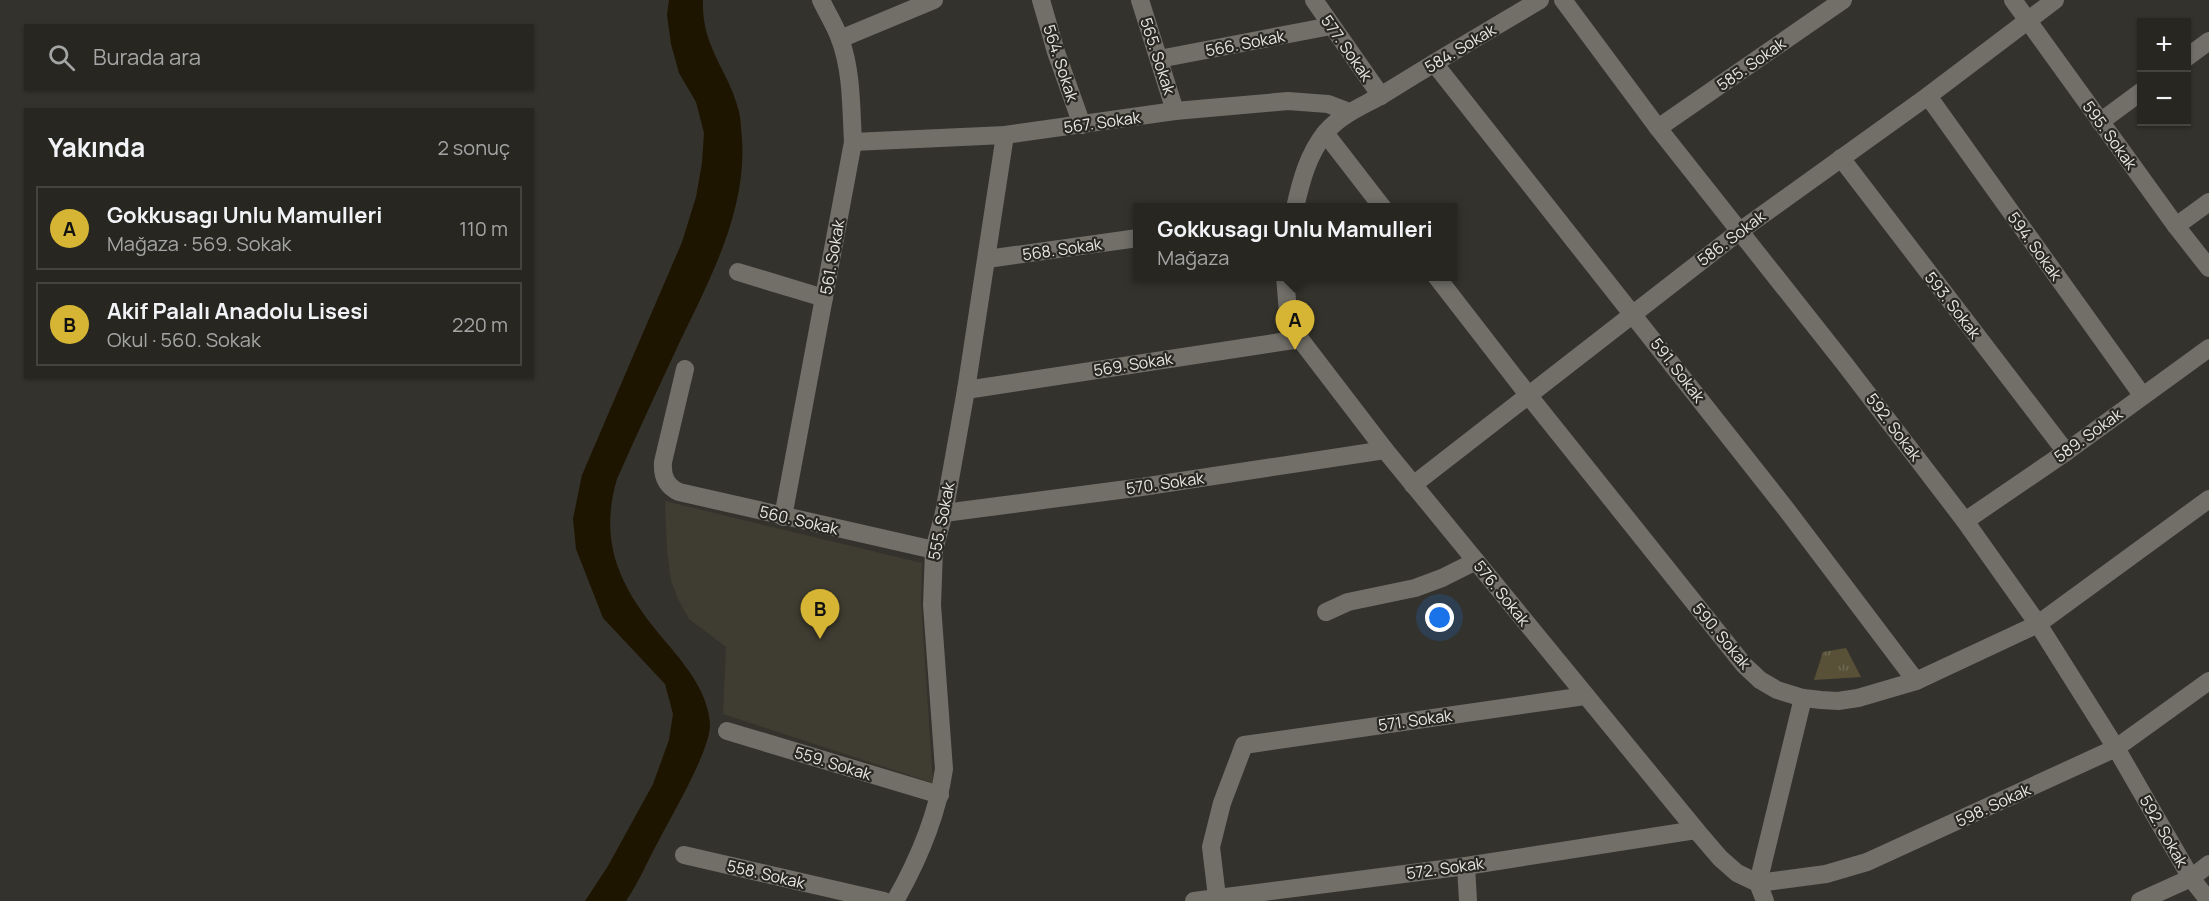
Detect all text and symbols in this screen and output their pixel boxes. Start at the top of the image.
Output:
street label: 577. Sokak [1316,11,1378,86]
street label: 565. Sokak [1135,15,1181,98]
street label: 584. Sokak [1420,18,1500,78]
map controls [2137,18,2191,126]
button: + [2137,18,2191,72]
street label: 564. Sokak [1038,22,1084,105]
search box [24,24,534,90]
street label: 566. Sokak [1203,24,1288,61]
street label: 585. Sokak [1712,32,1791,96]
icon: search [45,41,78,74]
text: Burada ara [93,42,201,72]
button: − [2137,72,2191,126]
street label: 595. Sokak [2078,96,2143,175]
street label: 567. Sokak [1062,106,1143,138]
text: Yakında [48,129,145,165]
text: 2 sonuç [437,134,510,161]
text: Gokkusagı Unlu Mamulleri [107,200,382,230]
popup [1133,203,1457,281]
street label: 586. Sokak [1693,205,1770,271]
street label: 594. Sokak [2003,207,2068,286]
text: Gokkusagı Unlu Mamulleri [1157,214,1433,244]
text: A [63,215,76,242]
text: 110 m [459,215,508,242]
street label: 561. Sokak [815,217,850,296]
text: Mağaza · 569. Sokak [107,230,291,257]
street label: 568. Sokak [1021,232,1104,265]
text: Mağaza [1157,244,1229,271]
street label: 593. Sokak [1920,267,1987,344]
text: Akif Palalı Anadolu Lisesi [107,296,368,326]
pin: A [1276,300,1314,350]
text: B [63,311,76,338]
text: 220 m [452,311,508,338]
text: Okul · 560. Sokak [107,326,261,353]
street label: 591. Sokak [1646,333,1711,408]
street label: 569. Sokak [1092,347,1175,381]
street label: 592. Sokak [1861,389,1927,466]
street label: 589. Sokak [2049,402,2127,467]
street label: 570. Sokak [1125,467,1206,499]
street label: 555. Sokak [923,479,960,562]
street label: 560. Sokak [757,500,842,540]
street label: 576. Sokak [1469,556,1536,631]
pin: B [800,590,840,639]
street label: 590. Sokak [1688,598,1757,675]
your location [1425,603,1454,632]
street label: 571. Sokak [1377,704,1454,736]
street label: 559. Sokak [792,741,875,785]
street label: 598. Sokak [1952,778,2035,832]
street label: 592. Sokak [2135,791,2194,872]
street label: 572. Sokak [1405,852,1486,884]
street label: 558. Sokak [725,854,808,894]

